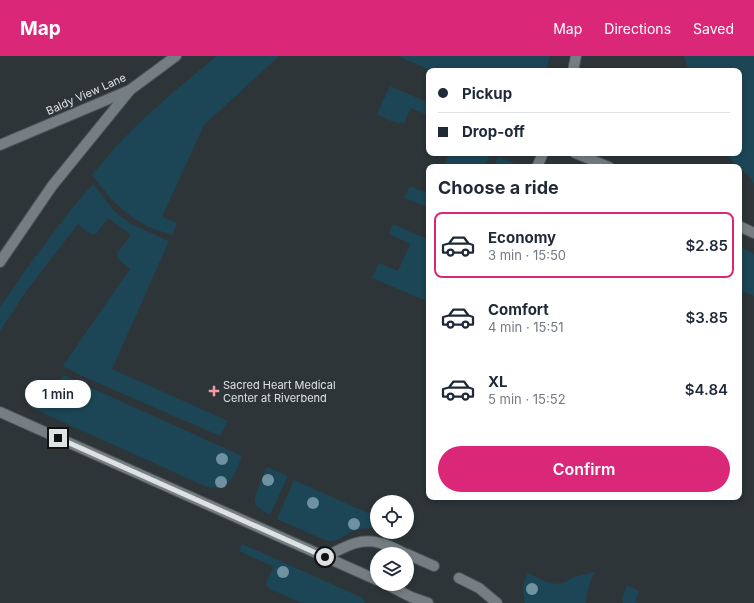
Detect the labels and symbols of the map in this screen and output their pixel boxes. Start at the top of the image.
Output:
street label: Baldy View Lane [44,70,128,118]
place label: Sacred Heart Medical Center at Riverbend [223,378,336,405]
callout: 1 min [25,380,91,408]
marker: Sacred Heart Medical Center at Riverbend [208,385,220,397]
route end [49,429,67,447]
route start [316,548,334,566]

